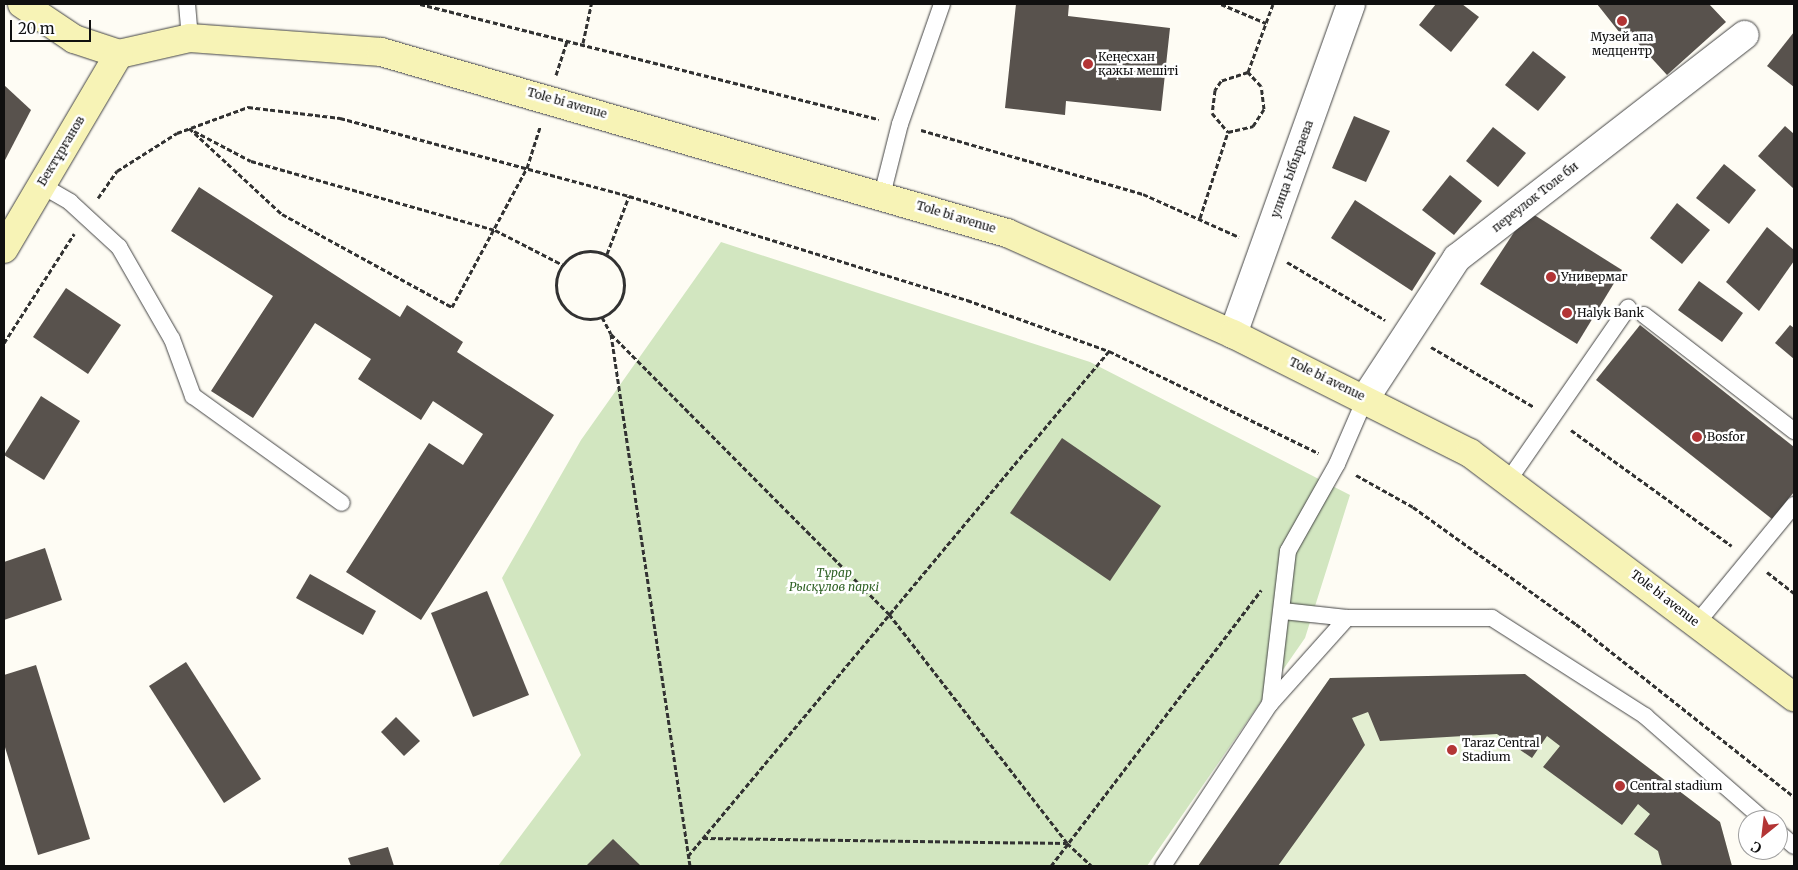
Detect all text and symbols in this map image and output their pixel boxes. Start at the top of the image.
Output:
scale bar [12,10,94,42]
marker: Музей апа медцентр [1615,14,1629,28]
text: 20 m [18,19,55,38]
place label: Музей апа медцентр [1591,30,1653,58]
place label: Кеңесхан қажы мешіті [1098,50,1178,78]
marker: Кеңесхан қажы мешіті [1082,58,1094,70]
street label: Tole bi avenue [526,85,608,121]
street label: Бектұрғанов [34,113,88,189]
street label: улица Ыбыраева [1268,118,1316,220]
street label: переулок Толе би [1489,159,1581,235]
street label: Tole bi avenue [915,198,997,236]
place label: Универмаг [1561,270,1628,284]
marker: Универмаг [1545,271,1557,283]
place label: Halyk Bank [1577,306,1644,320]
marker: Halyk Bank [1561,307,1573,319]
street label: Tole bi avenue [1287,355,1367,403]
place label: Bosfor [1707,430,1745,444]
marker: Bosfor [1691,431,1703,443]
park label: Тұрар Рысқұлов паркі [789,566,879,594]
street label: Tole bi avenue [1628,567,1702,629]
place label: Taraz Central Stadium [1462,736,1540,764]
marker: Taraz Central Stadium [1446,744,1458,756]
place label: Central stadium [1630,779,1722,793]
marker: Central stadium [1614,780,1626,792]
north arrow [1738,810,1788,860]
text: С [1748,837,1765,857]

